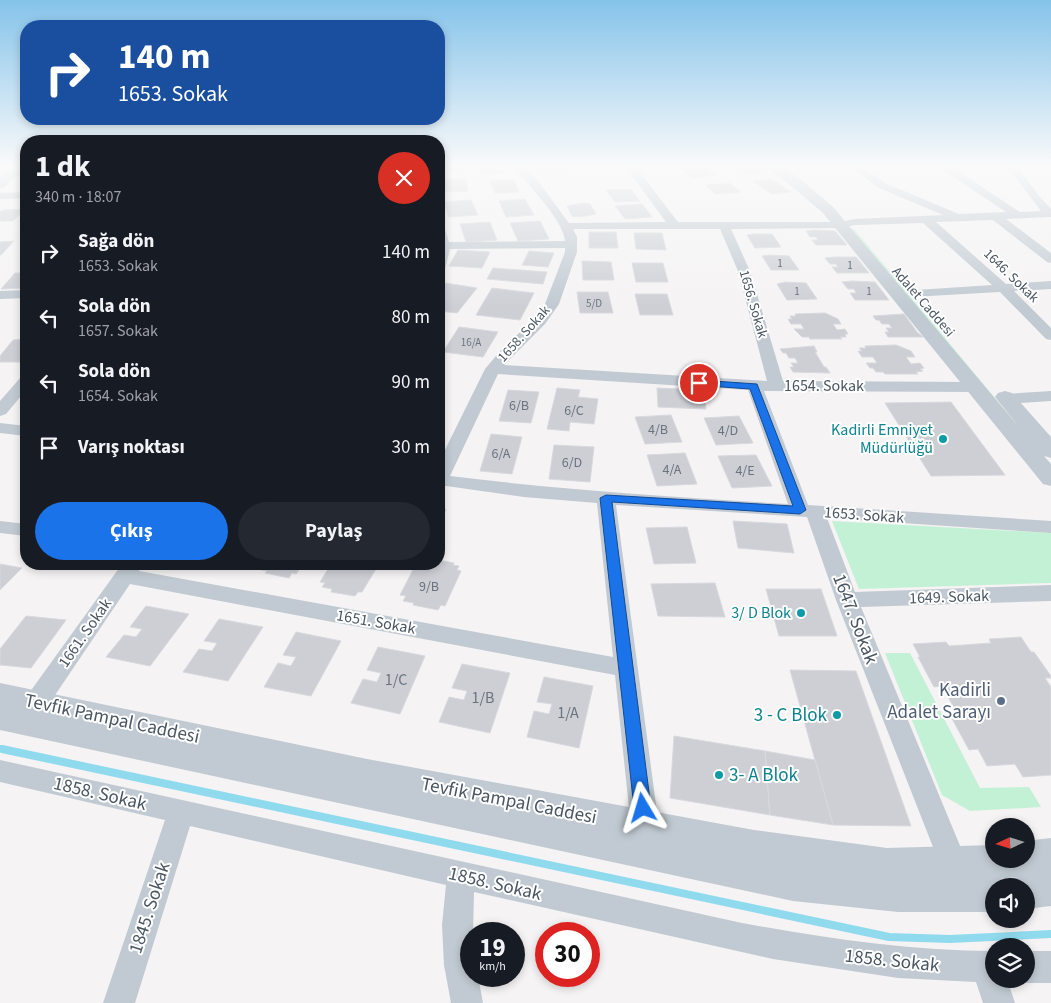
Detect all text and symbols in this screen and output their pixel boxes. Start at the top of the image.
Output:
text: 140 m [118,32,210,82]
icon: right [35,40,100,105]
text: 1653. Sokak [118,78,228,110]
text: 1 dk [35,145,90,188]
button: close [378,152,430,204]
text: 340 m · 18:07 [35,186,122,208]
text: Sağa dön [78,228,154,255]
icon: right [35,239,63,267]
text: 140 m [382,239,430,266]
street label: 1646. Sokak [979,245,1043,308]
text: 1653. Sokak [78,255,158,277]
house number: 1 [777,256,783,271]
house number: 1 [847,258,853,273]
street label: Adalet Caddesi [887,263,959,341]
street label: 1656. Sokak [734,268,772,340]
house number: 1 [794,284,800,299]
house number: 1 [866,284,872,299]
text: Sola dön [78,293,151,320]
house number: 5/D [586,296,602,311]
street label: 1658. Sokak [493,301,555,367]
icon: left [35,304,63,332]
text: 80 m [392,304,430,331]
text: 1657. Sokak [78,320,158,342]
house number: 16/A [461,335,481,350]
text: Sola dön [78,358,151,385]
pin [678,362,720,404]
icon: left [35,369,63,397]
text: 90 m [392,369,430,396]
icon: arrive [685,369,713,397]
street label: 1654. Sokak [784,375,864,397]
text: 1654. Sokak [78,385,158,407]
house number: 6/B [509,396,529,416]
house number: 6/C [564,401,584,421]
place label: Kadirli Emniyet Müdürlüğü [831,419,934,459]
house number: 4/B [648,420,668,440]
house number: 4/D [718,421,738,441]
marker: Kadirli Emniyet Müdürlüğü [937,433,949,445]
icon: arrive [35,434,63,462]
text: Varış noktası [78,434,185,461]
text: 30 m [392,434,430,461]
house number: 6/A [492,444,511,464]
house number: 6/D [562,453,582,473]
house number: 4/A [663,460,682,480]
house number: 4/E [735,461,755,481]
street label: 1653. Sokak [823,501,905,529]
button: Çıkış [35,502,228,560]
button: Paylaş [238,502,430,560]
street label: 1647. Sokak [825,570,885,669]
house number: 9/B [419,577,439,597]
street label: 1649. Sokak [909,585,989,609]
street label: 1661. Sokak [53,594,117,672]
place label: 3/ D Blok [731,602,791,624]
street label: 1651. Sokak [335,604,417,640]
marker: 3/ D Blok [795,607,807,619]
house number: 1/C [385,669,407,691]
place label: Kadirli Adalet Sarayı [887,677,991,726]
street label: Tevfik Pampal Caddesi [22,687,202,751]
house number: 1/B [472,687,494,709]
marker: Kadirli Adalet Sarayı [995,695,1007,707]
house number: 1/A [557,702,579,724]
place label: 3 - C Blok [754,702,828,729]
marker: 3 - C Blok [831,709,843,721]
place label: 3- A Blok [729,762,799,789]
marker: 3- A Blok [713,769,725,781]
street label: 1858. Sokak [51,770,150,818]
street label: Tevfik Pampal Caddesi [419,771,599,831]
position arrow [616,781,668,833]
north arrow [985,818,1035,868]
map controls [985,818,1035,988]
street label: 1845. Sokak [122,858,178,957]
street label: 1858. Sokak [446,860,545,908]
button: sound [985,878,1035,928]
speed limit sign: 30 [535,922,600,987]
text: 19 [479,930,506,966]
button: layers [985,938,1035,988]
street label: 1858. Sokak [843,943,941,979]
text: km/h [479,958,506,975]

